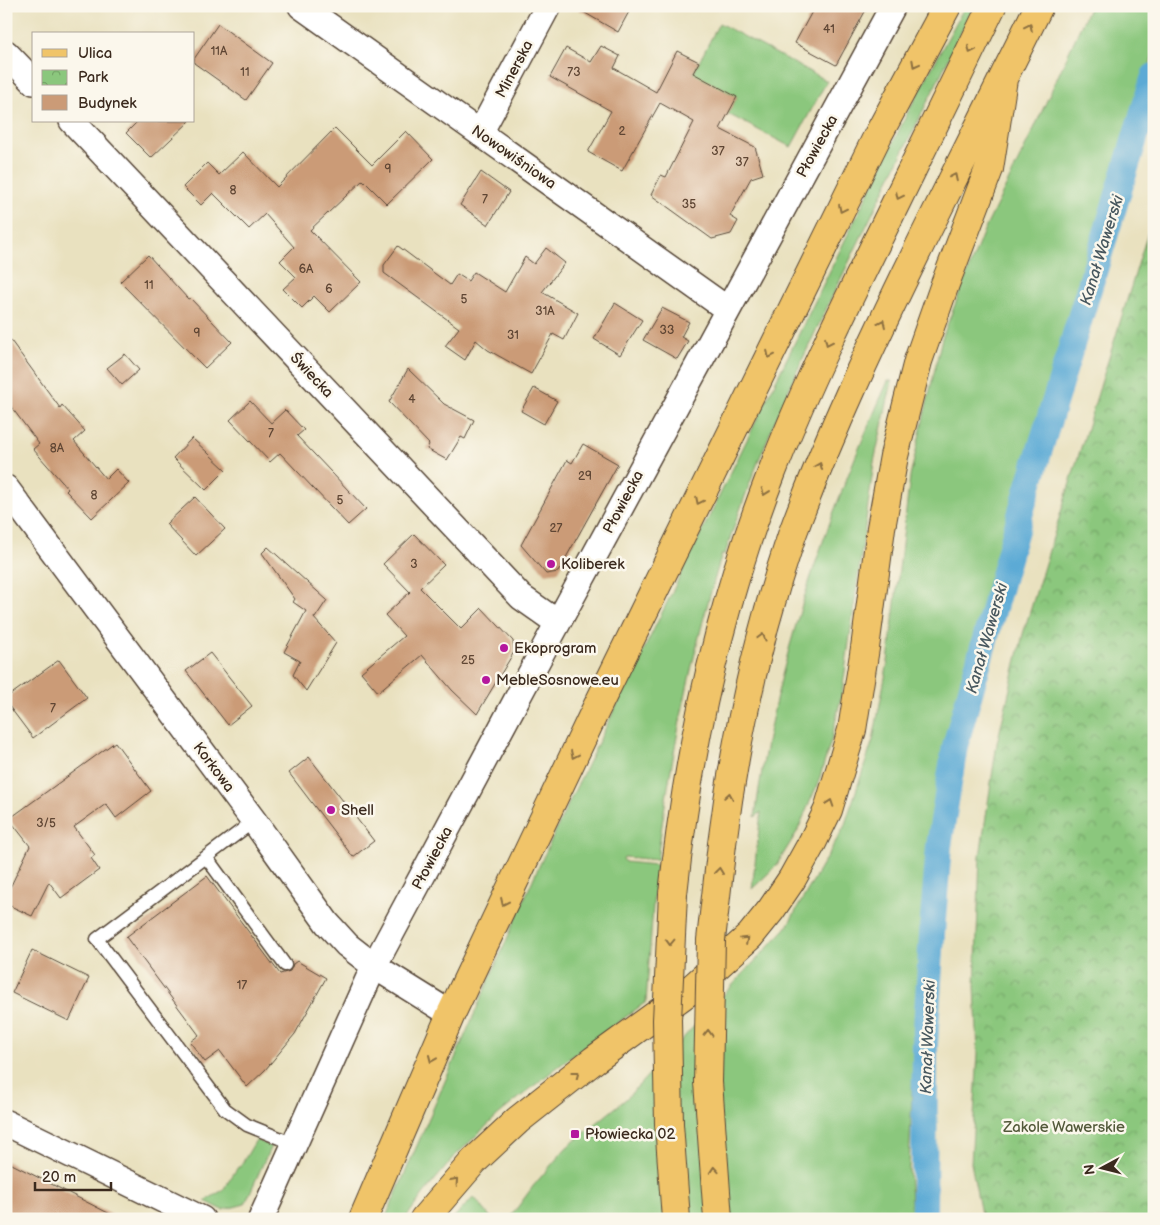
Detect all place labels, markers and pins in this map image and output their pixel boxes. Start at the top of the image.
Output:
place label: Koliberek [561,555,625,574]
marker: Koliberek [545,558,557,570]
place label: Ekoprogram [514,639,597,658]
marker: Ekoprogram [498,642,510,654]
place label: MebleSosnowe.eu [496,671,619,690]
marker: MebleSosnowe.eu [480,674,492,686]
place label: Shell [341,801,374,820]
marker: Shell [325,804,337,816]
place label: Płowiecka 02 [585,1125,675,1144]
marker: Płowiecka 02 [569,1128,581,1140]

